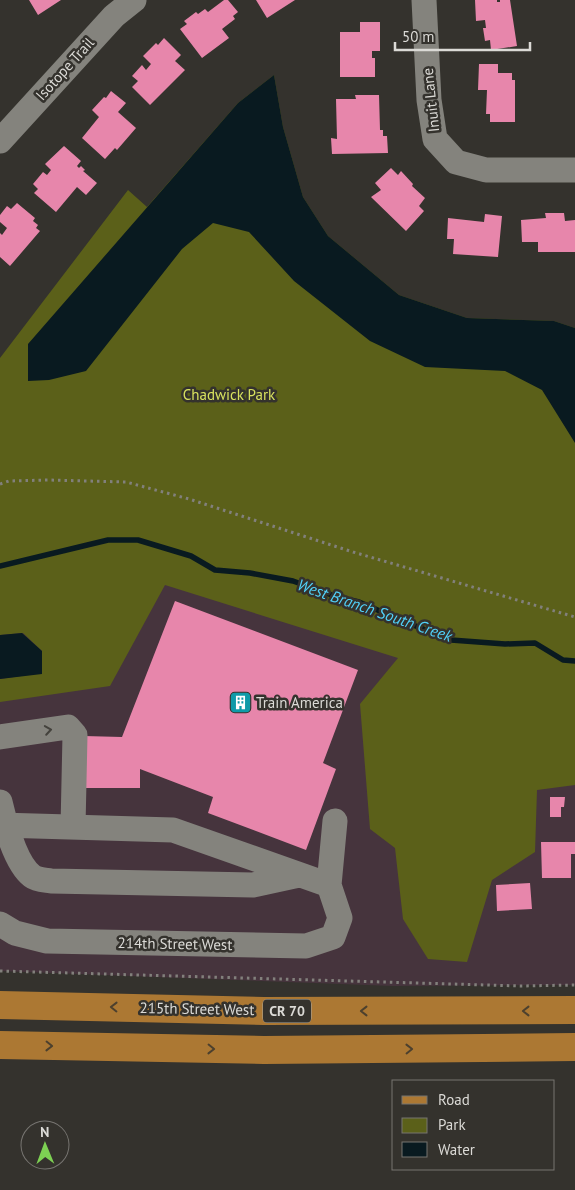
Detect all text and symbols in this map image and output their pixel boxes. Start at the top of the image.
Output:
scale bar [395,20,530,52]
text: 50 m [402,27,435,46]
street label: Isotope Trail [31,33,98,104]
street label: Inuit Lane [418,67,443,133]
park label: Chadwick Park [183,385,276,404]
water label: West Branch South Creek [295,574,456,646]
building icon: Train America [228,691,252,715]
place label: Train America [256,693,343,712]
one-way arrow [44,725,53,735]
street label: 214th Street West [118,933,233,954]
street label: 215th Street West [140,998,255,1019]
road number: CR 70 [263,999,311,1022]
one-way arrow [110,1002,118,1012]
one-way arrow [360,1006,368,1016]
one-way arrow [522,1006,530,1016]
one-way arrow [45,1041,53,1051]
one-way arrow [208,1044,215,1054]
one-way arrow [405,1044,413,1054]
legend [392,1080,555,1170]
text: Road [438,1090,470,1109]
text: Park [438,1115,466,1134]
north arrow [20,1120,70,1170]
text: N [40,1123,50,1141]
text: Water [438,1140,475,1159]

